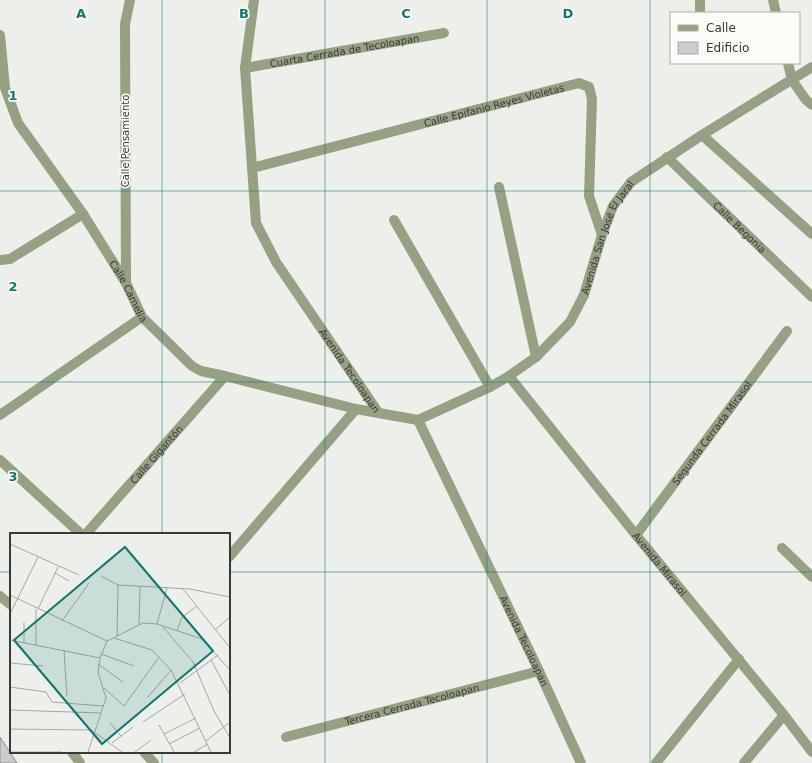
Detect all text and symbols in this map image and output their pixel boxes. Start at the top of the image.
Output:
text: A [76,6,86,21]
text: B [239,6,249,21]
text: C [401,6,411,21]
text: D [563,6,574,21]
legend [670,12,800,64]
text: Calle [706,21,736,35]
street label: Cuarta Cerrada de Tecoloapan [269,32,420,69]
text: Edificio [706,41,749,55]
street label: Calle Epifanio Reyes Violetas [423,82,565,129]
text: 1 [8,88,18,103]
street label: Calle Pensamiento [120,95,131,187]
street label: Avenida San José El Jaral [579,178,636,296]
street label: Calle Begonia [711,199,768,255]
street label: Calle Camelia [108,258,149,324]
text: 2 [8,279,18,294]
street label: Avenida Tecoloapan [317,326,382,415]
street label: Segunda Cerrada Mirasol [670,379,753,487]
street label: Calle Gigantón [128,423,185,486]
text: 3 [8,469,18,484]
street label: Avenida Mirasol [630,530,689,598]
inset map [10,533,230,753]
street label: Avenida Tecoloapan [498,594,551,688]
street label: Tercera Cerrada Tecoloapan [342,681,480,727]

